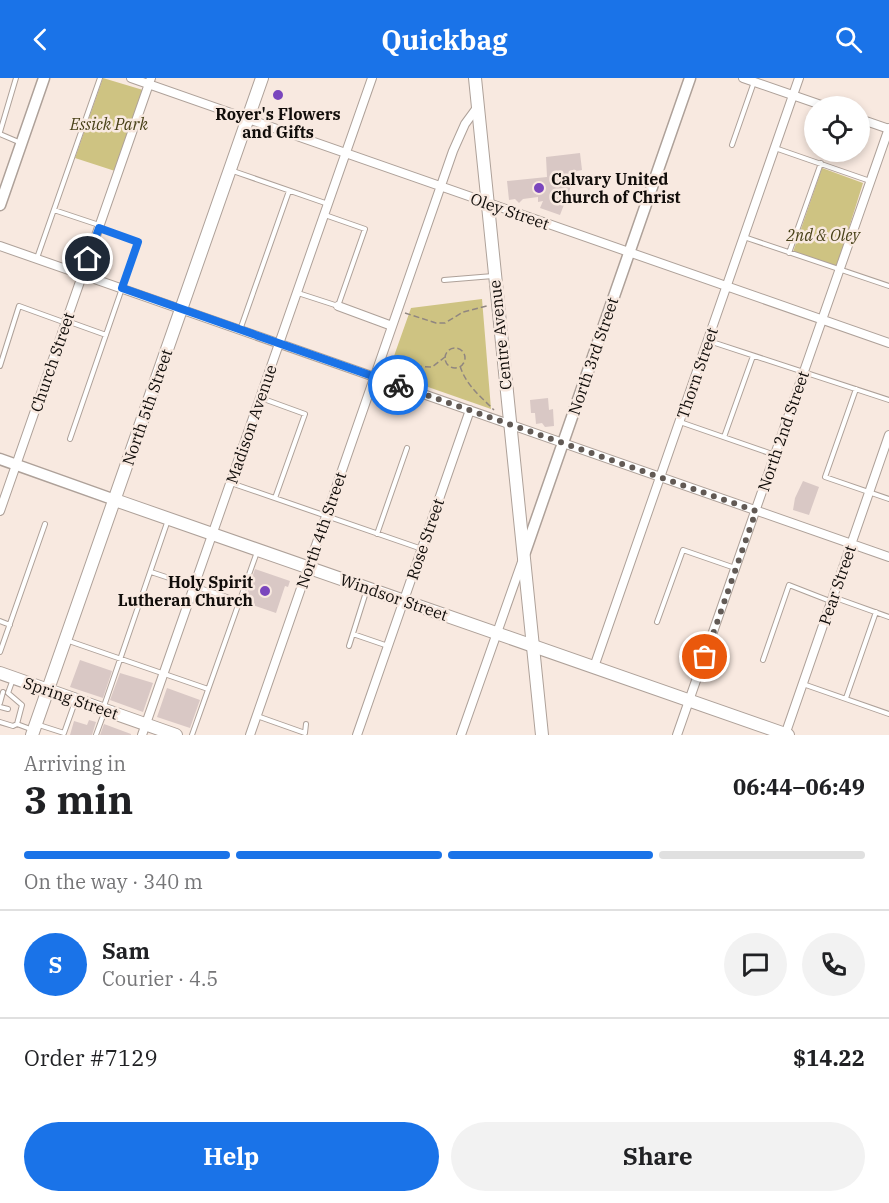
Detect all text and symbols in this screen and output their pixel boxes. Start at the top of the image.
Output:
text: Quickbag [381,22,508,57]
icon: back [24,23,57,56]
icon: search [832,23,865,56]
marker: Royer's Flowers and Gifts [271,88,285,102]
map controls [804,96,870,162]
button: locate [804,96,870,162]
place label: Royer's Flowers and Gifts [215,104,341,142]
park label: Essick Park [69,114,149,134]
place label: Calvary United Church of Christ [551,169,680,207]
marker: Calvary United Church of Christ [532,181,546,195]
street label: Oley Street [468,188,552,234]
park label: 2nd & Oley [785,225,861,245]
pin [62,233,113,284]
icon: home [71,242,104,275]
street label: Centre Avenue [484,279,516,391]
street label: North 3rd Street [564,294,623,417]
street label: Church Street [26,309,79,415]
street label: Thorn Street [672,324,722,421]
street label: North 5th Street [118,346,176,468]
courier [368,355,428,415]
street label: Madison Avenue [221,362,281,486]
street label: North 2nd Street [753,368,813,494]
icon: bike [382,369,415,402]
street label: North 4th Street [292,469,350,591]
street label: Rose Street [402,495,448,582]
street label: Pear Street [814,542,860,627]
street label: Windsor Street [337,569,451,625]
place label: Holy Spirit Lutheran Church [118,572,253,610]
marker: Holy Spirit Lutheran Church [258,584,272,598]
pin [679,631,730,682]
icon: bag [688,640,721,673]
street label: Spring Street [21,672,121,724]
text: Arriving in [24,750,126,777]
text: 06:44–06:49 [733,772,865,801]
text: 3 min [24,774,133,825]
text: On the way · 340 m [24,868,203,895]
button: chat [724,933,787,996]
button: phone [802,933,865,996]
text: Sam [102,936,150,965]
text: S [49,950,62,979]
text: Courier · 4.5 [102,965,218,992]
text: Order #7129 [24,1043,158,1072]
text: $14.22 [793,1043,865,1072]
button: Help [24,1122,439,1191]
button: Share [451,1122,865,1191]

